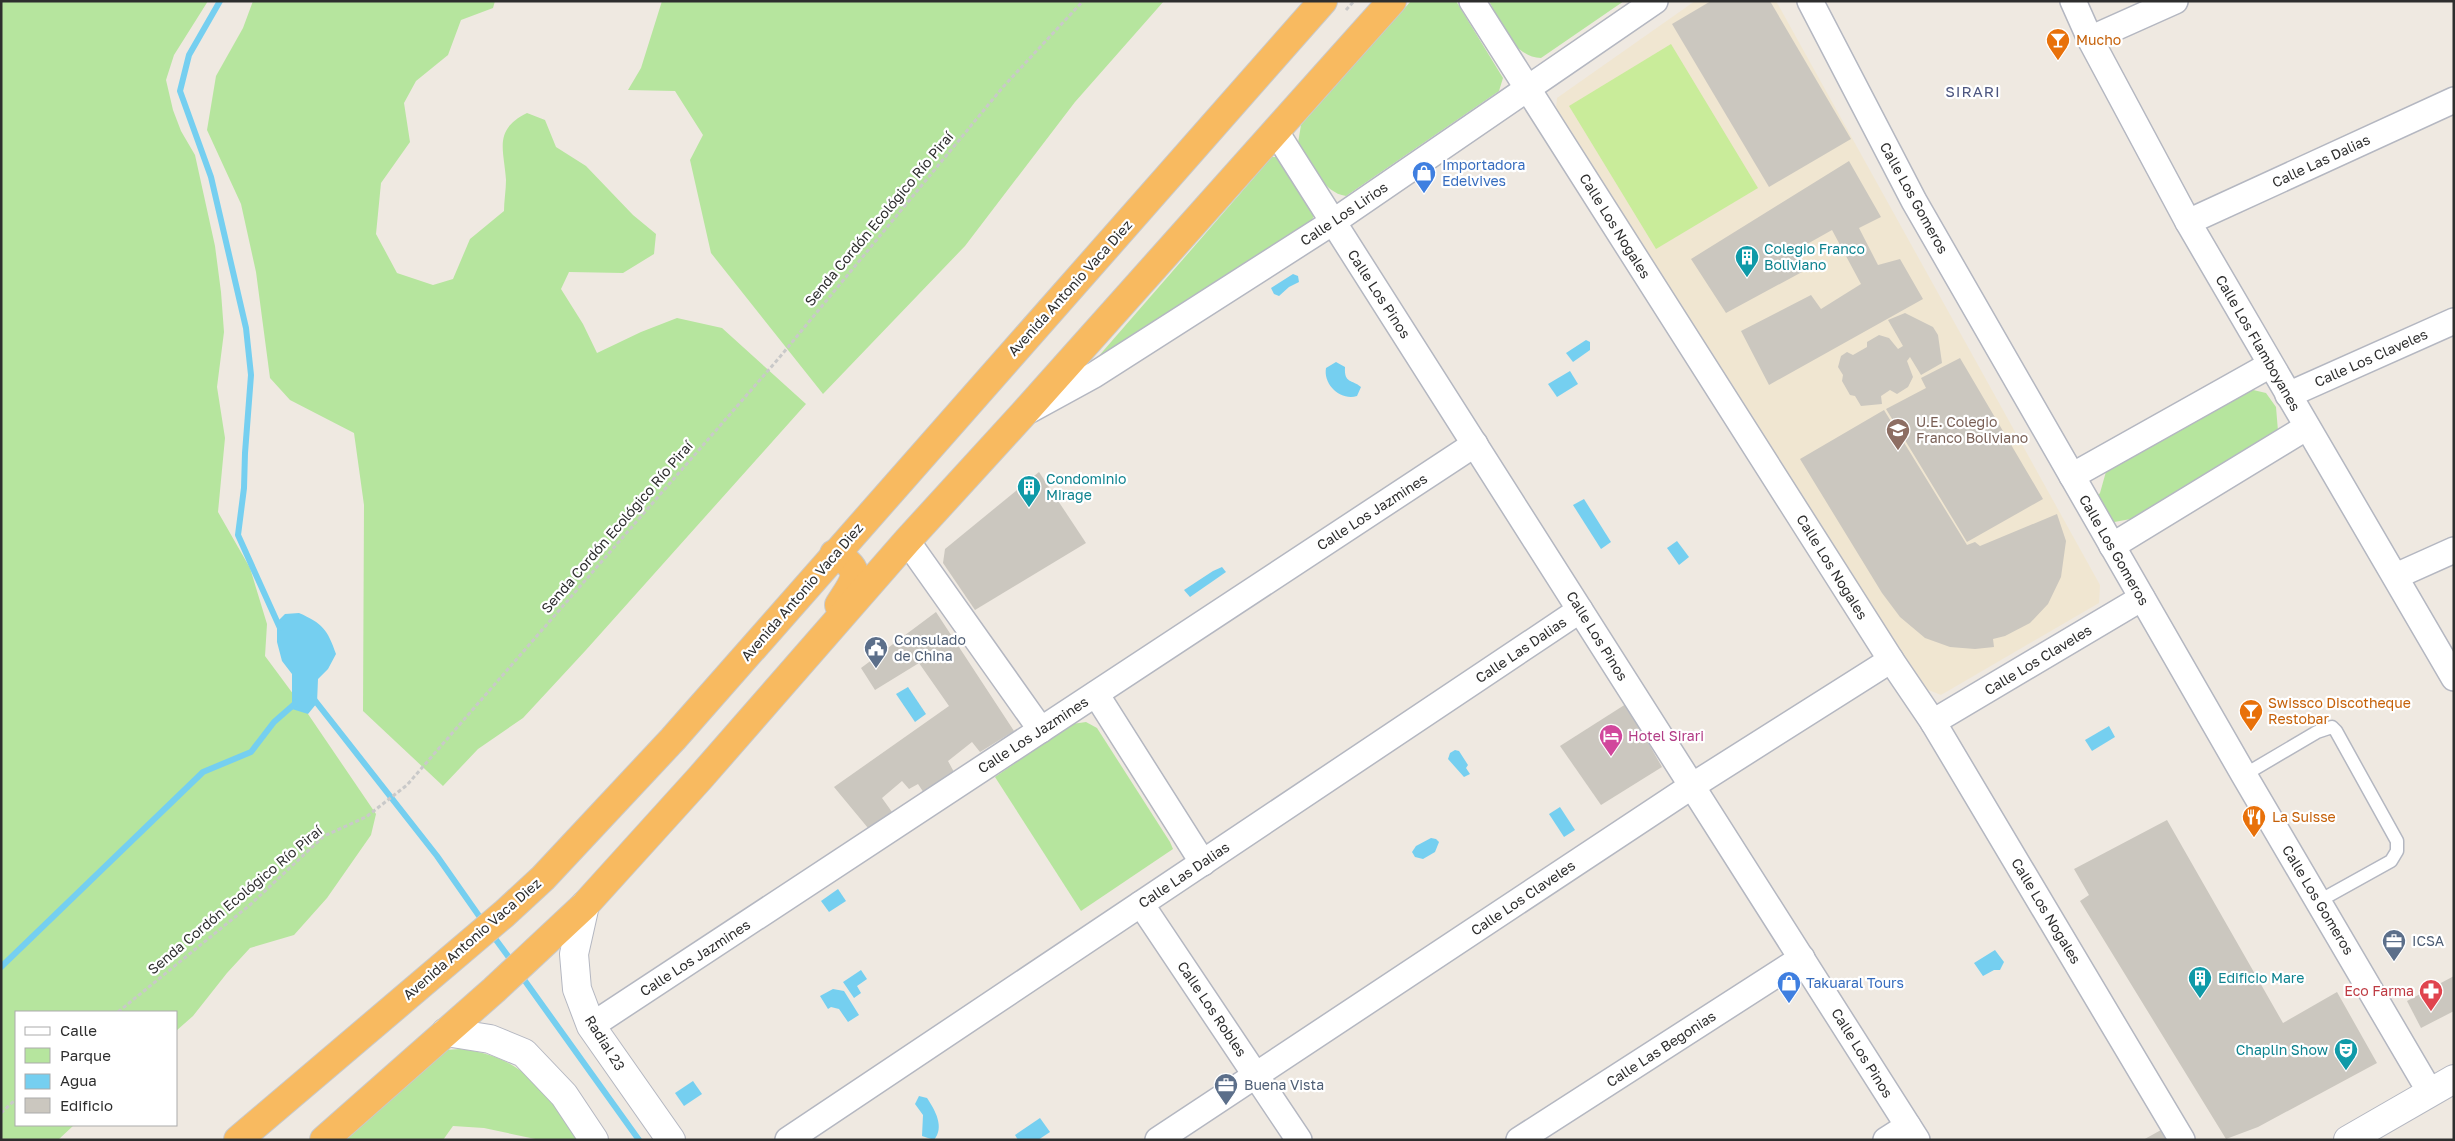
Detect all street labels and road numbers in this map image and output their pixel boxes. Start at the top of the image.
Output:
street label: Senda Cordón Ecológico Río Piraí [801,127,957,309]
street label: Calle Las Dalias [2269,130,2372,191]
street label: Calle Los Gomeros [1877,139,1952,257]
street label: Calle Los Nogales [1576,170,1655,281]
street label: Calle Los Lirios [1297,178,1391,249]
street label: Avenida Antonio Vaca Diez [1004,216,1135,359]
street label: Calle Los Pinos [1344,246,1414,341]
street label: Calle Los Flamboyanes [2212,272,2304,414]
street label: Calle Los Claveles [2312,325,2430,390]
street label: Senda Cordón Ecológico Río Piraí [537,436,697,616]
street label: Calle Los Jazmines [1313,470,1430,554]
street label: Calle Los Gomeros [2076,491,2153,608]
street label: Calle Los Nogales [1793,511,1872,622]
street label: Avenida Antonio Vaca Diez [737,519,866,664]
street label: Calle Los Pinos [1563,588,1632,684]
street label: Calle Las Dalias [1472,613,1569,686]
street label: Calle Los Claveles [1981,621,2095,698]
street label: Calle Los Jazmines [974,693,1091,777]
street label: Senda Cordón Ecológico Río Piraí [144,821,326,978]
street label: Calle Las Dalias [1135,838,1232,911]
street label: Calle Los Gomeros [2279,842,2358,958]
street label: Calle Los Nogales [2008,855,2085,967]
street label: Calle Los Claveles [1467,856,1578,939]
street label: Avenida Antonio Vaca Diez [399,874,544,1003]
street label: Calle Los Jazmines [636,916,753,1000]
street label: Calle Los Robles [1174,958,1251,1060]
street label: Calle Los Pinos [1828,1005,1897,1101]
street label: Calle Las Begonias [1603,1007,1719,1090]
street label: Radial 23 [582,1012,629,1073]

